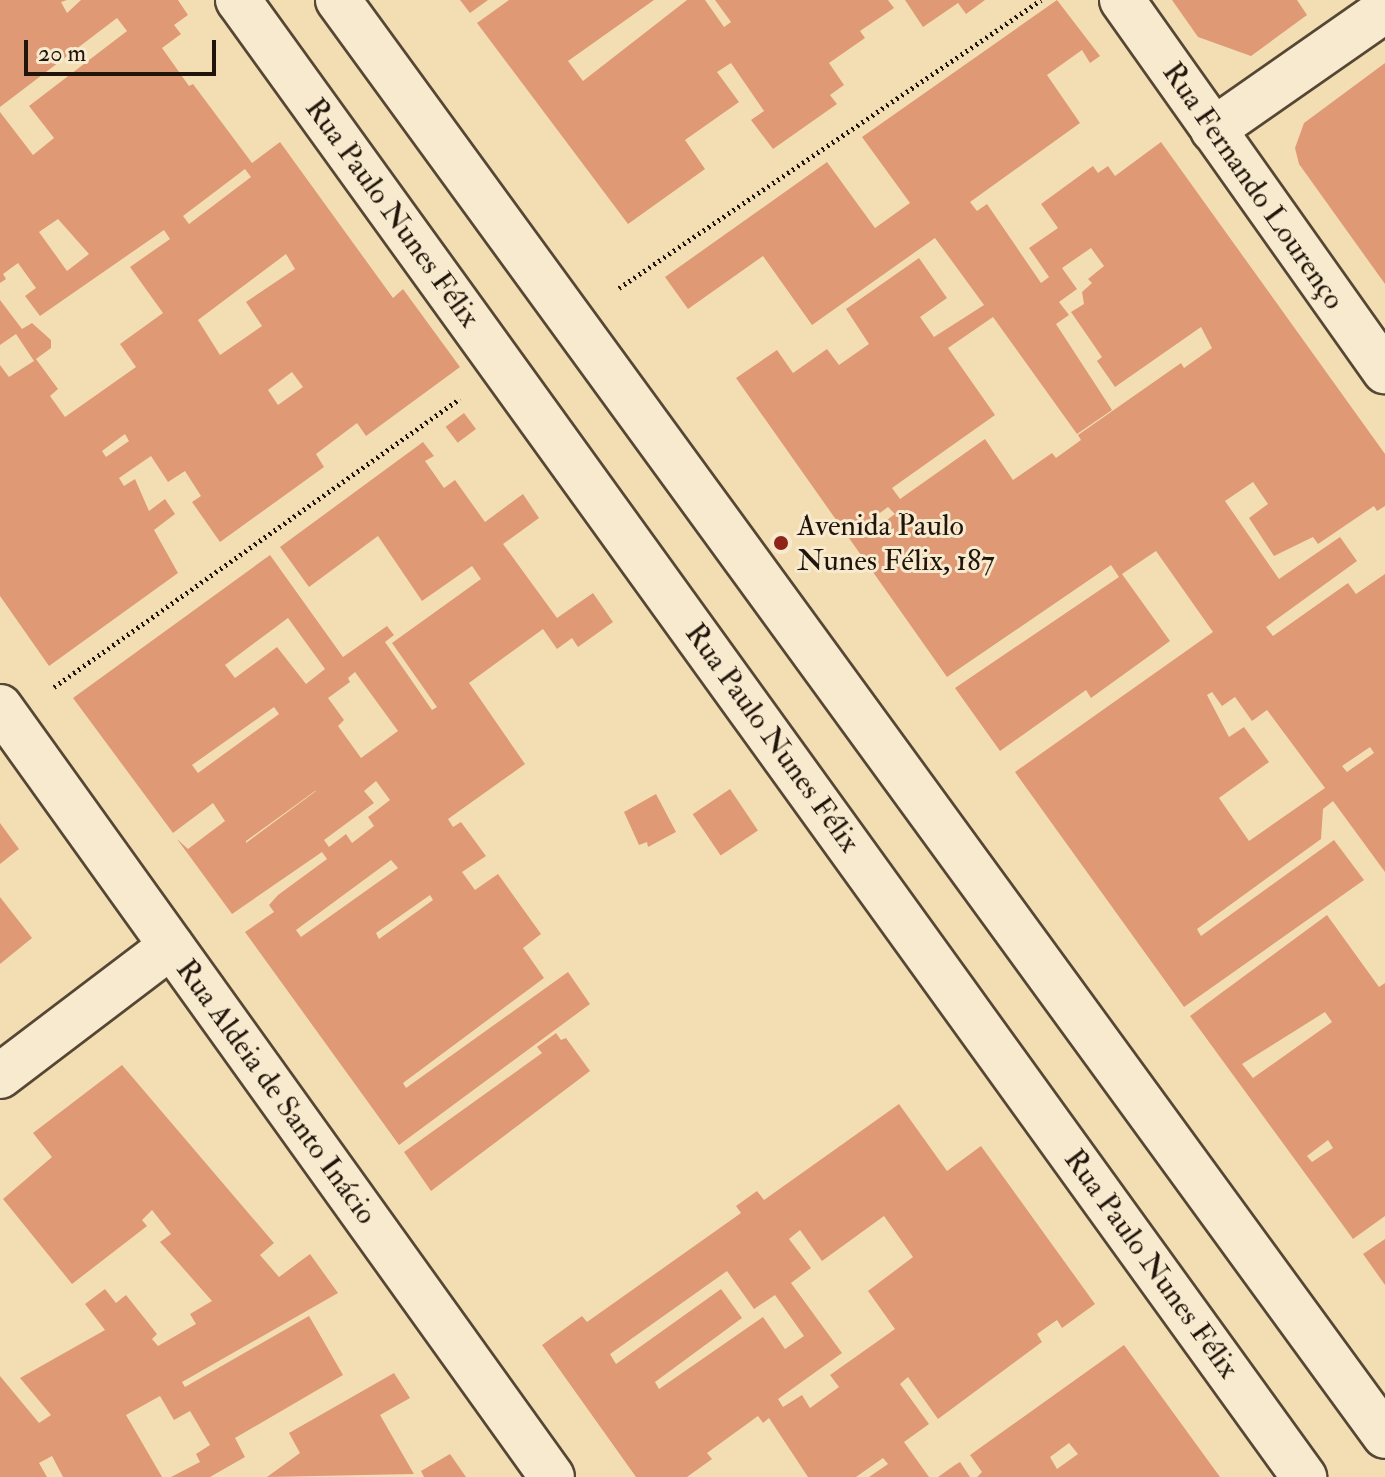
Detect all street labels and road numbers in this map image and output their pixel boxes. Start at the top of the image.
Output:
street label: Rua Fernando Lourenço [1154,56,1352,316]
street label: Rua Paulo Nunes Félix [297,91,487,335]
street label: Rua Paulo Nunes Félix [677,616,867,860]
street label: Rua Aldeia de Santo Inácio [168,953,384,1231]
street label: Rua Paulo Nunes Félix [1056,1142,1246,1386]

